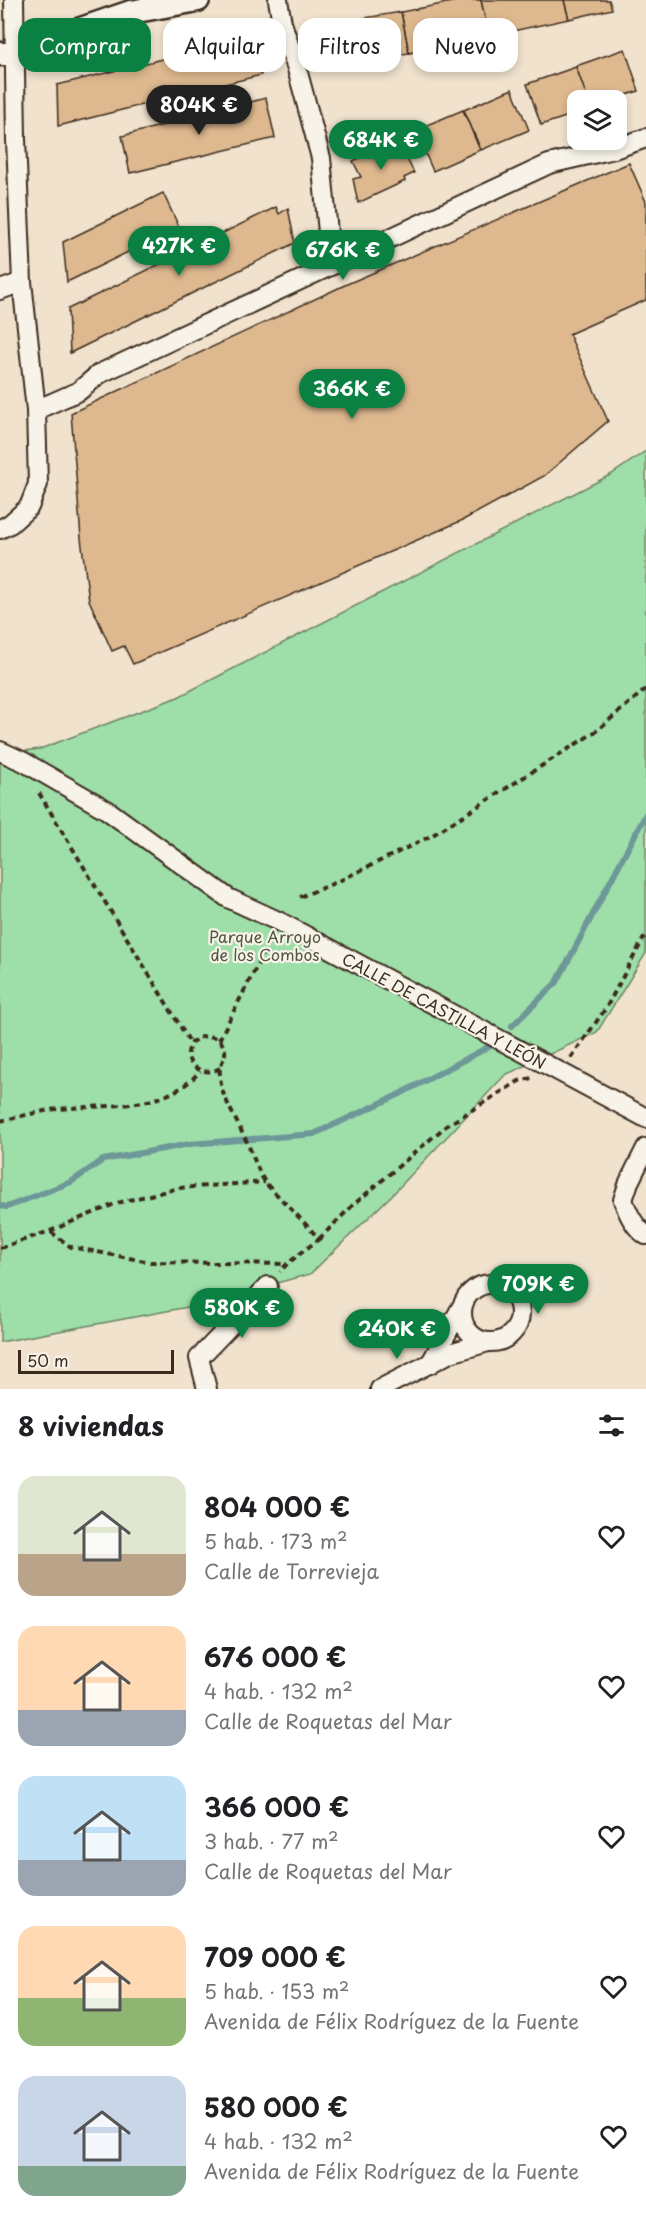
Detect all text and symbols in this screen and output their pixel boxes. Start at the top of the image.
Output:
chip: Comprar [18,18,151,72]
chip: Alquilar [163,18,286,72]
chip: Filtros [298,18,401,72]
chip: Nuevo [413,18,518,72]
pin: 804K € [150,85,248,136]
text: 804K € [160,89,238,119]
map controls [567,90,627,150]
button: layers [567,90,627,150]
pin: 684K € [332,120,430,171]
text: 684K € [343,124,419,154]
pin: 427K € [130,226,228,277]
text: 427K € [142,230,216,260]
pin: 676K € [294,230,392,281]
text: 676K € [306,234,380,264]
pin: 366K € [303,369,401,420]
text: 366K € [313,373,391,403]
park label: Parque Arroyo de los Combos [209,924,321,966]
street label: CALLE DE CASTILLA Y LEÓN [338,946,551,1074]
pin: 709K € [489,1264,587,1315]
text: 709K € [501,1268,575,1298]
pin: 580K € [193,1288,291,1339]
text: 580K € [204,1292,280,1322]
pin: 240K € [348,1309,446,1360]
text: 240K € [358,1313,436,1343]
scale bar [18,1347,174,1374]
text: 50 m [27,1348,68,1372]
text: 8 viviendas [18,1406,164,1445]
icon: filters [595,1409,628,1442]
text: 804 000 € [204,1487,350,1526]
icon: home [66,1500,138,1572]
icon: heart [595,1520,628,1553]
text: 5 hab. · 173 m² [204,1526,348,1556]
text: Calle de Torrevieja [204,1556,379,1586]
text: 676 000 € [204,1637,346,1676]
icon: home [66,1650,138,1722]
icon: heart [595,1670,628,1703]
text: 4 hab. · 132 m² [204,1676,353,1706]
text: Calle de Roquetas del Mar [204,1706,452,1736]
text: 366 000 € [204,1787,349,1826]
icon: home [66,1800,138,1872]
icon: heart [595,1820,628,1853]
text: 3 hab. · 77 m² [204,1826,339,1856]
text: Calle de Roquetas del Mar [204,1856,452,1886]
text: 709 000 € [204,1937,346,1976]
icon: home [66,1950,138,2022]
icon: heart [597,1970,630,2003]
text: 5 hab. · 153 m² [204,1976,349,2006]
text: Avenida de Félix Rodríguez de la Fuente [204,2006,579,2036]
text: 580 000 € [204,2087,348,2126]
icon: home [66,2100,138,2172]
icon: heart [597,2120,630,2153]
text: 4 hab. · 132 m² [204,2126,353,2156]
text: Avenida de Félix Rodríguez de la Fuente [204,2156,579,2186]

